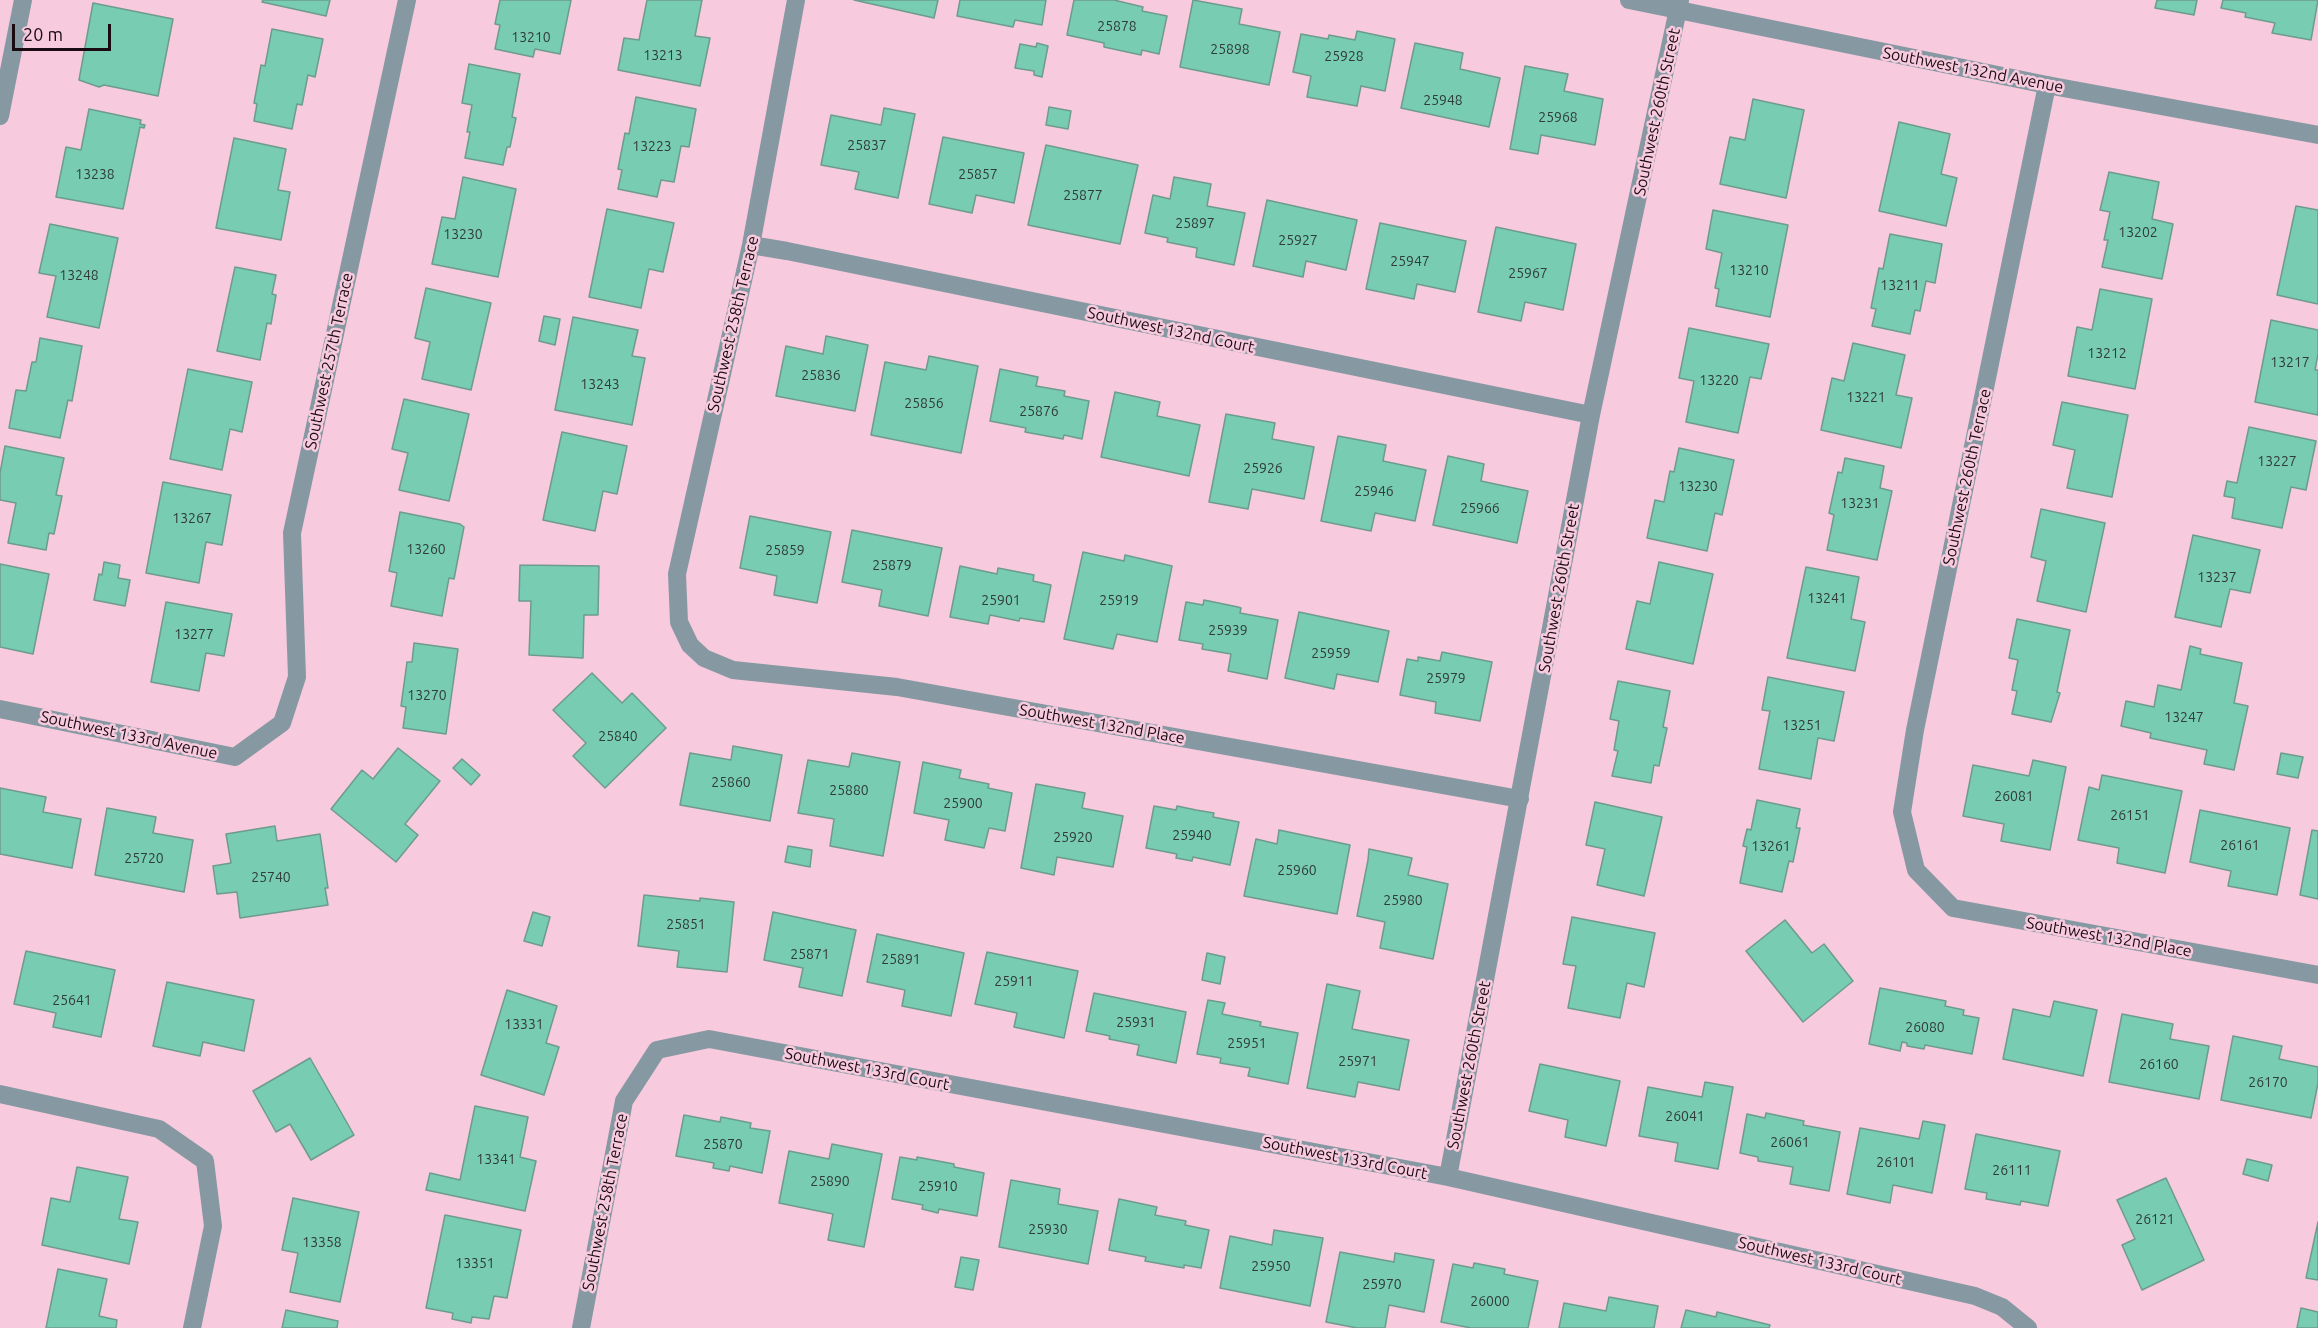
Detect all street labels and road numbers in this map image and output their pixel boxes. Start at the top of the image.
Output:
street label: Southwest 260th Street [1630,26,1684,198]
street label: Southwest 132nd Avenue [1881,43,2065,97]
street label: Southwest 258th Terrace [703,234,763,414]
street label: Southwest 257th Terrace [301,271,357,451]
street label: Southwest 132nd Court [1086,303,1256,357]
street label: Southwest 260th Terrace [1939,387,1995,567]
street label: Southwest 260th Street [1535,502,1583,674]
street label: Southwest 132nd Place [1018,700,1186,748]
street label: Southwest 133rd Avenue [39,707,219,763]
street label: Southwest 132nd Place [2025,913,2193,961]
street label: Southwest 260th Street [1443,979,1495,1151]
street label: Southwest 133rd Court [783,1044,951,1094]
street label: Southwest 258th Terrace [578,1112,632,1292]
street label: Southwest 133rd Court [1261,1133,1429,1183]
street label: Southwest 133rd Court [1736,1233,1904,1289]

